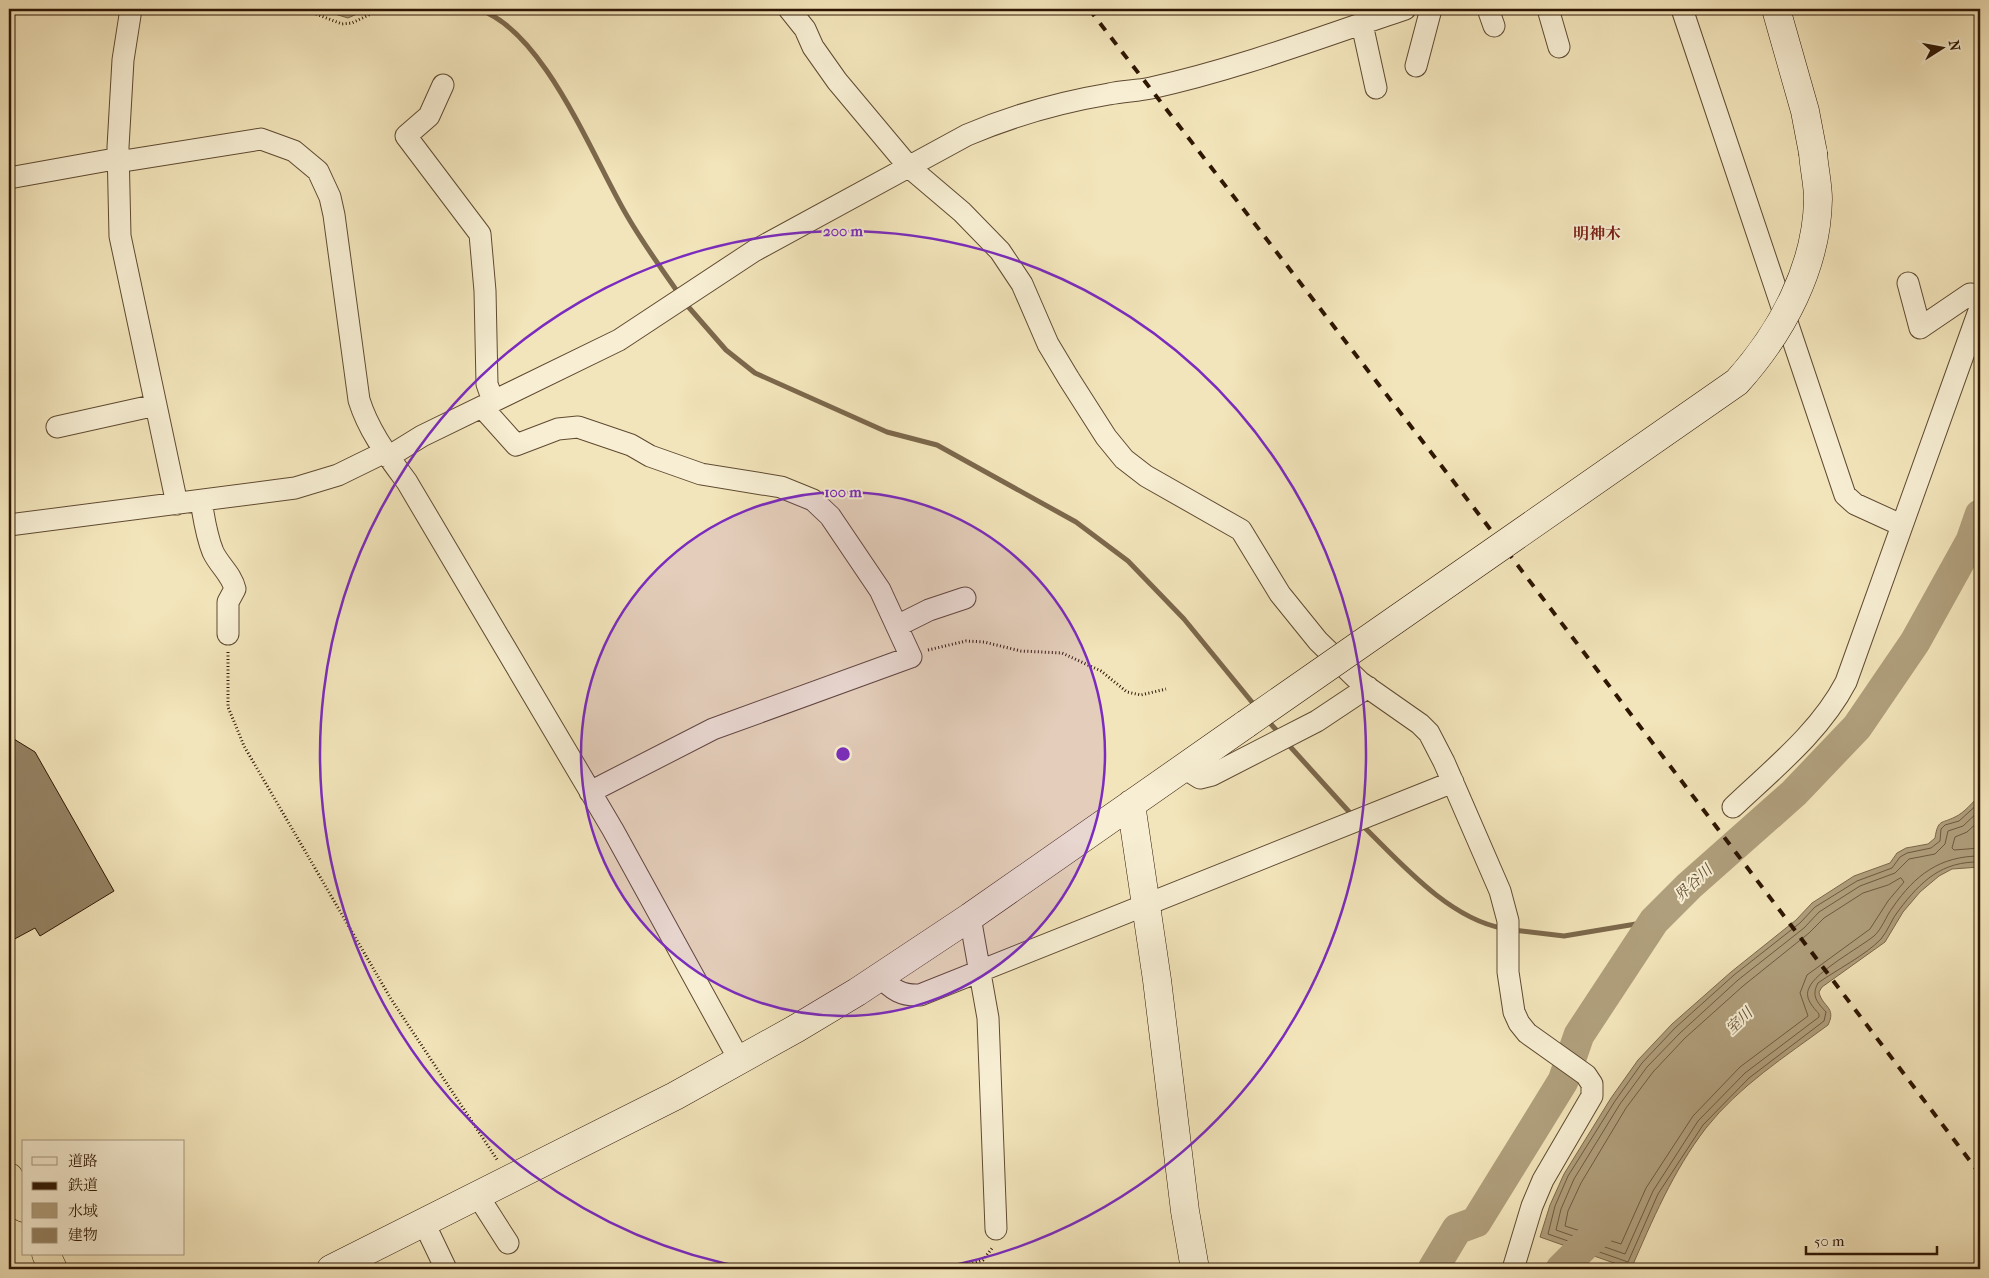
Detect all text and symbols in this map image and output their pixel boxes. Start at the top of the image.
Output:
north arrow [1916,22,1966,72]
text: N [1945,39,1964,53]
text: 200 m [823,222,863,240]
district label: 明神木 [1573,224,1621,243]
text: 100 m [824,483,862,501]
centre of rings [834,745,852,763]
water label: 界谷川 [1670,860,1717,905]
water label: 室川 [1722,1003,1757,1038]
legend [22,1140,185,1256]
text: 道路 [68,1152,98,1170]
text: 鉄道 [68,1176,98,1194]
text: 水域 [68,1202,98,1220]
scale bar [1806,1223,1938,1255]
text: 建物 [68,1226,98,1244]
text: 50 m [1814,1232,1845,1250]

